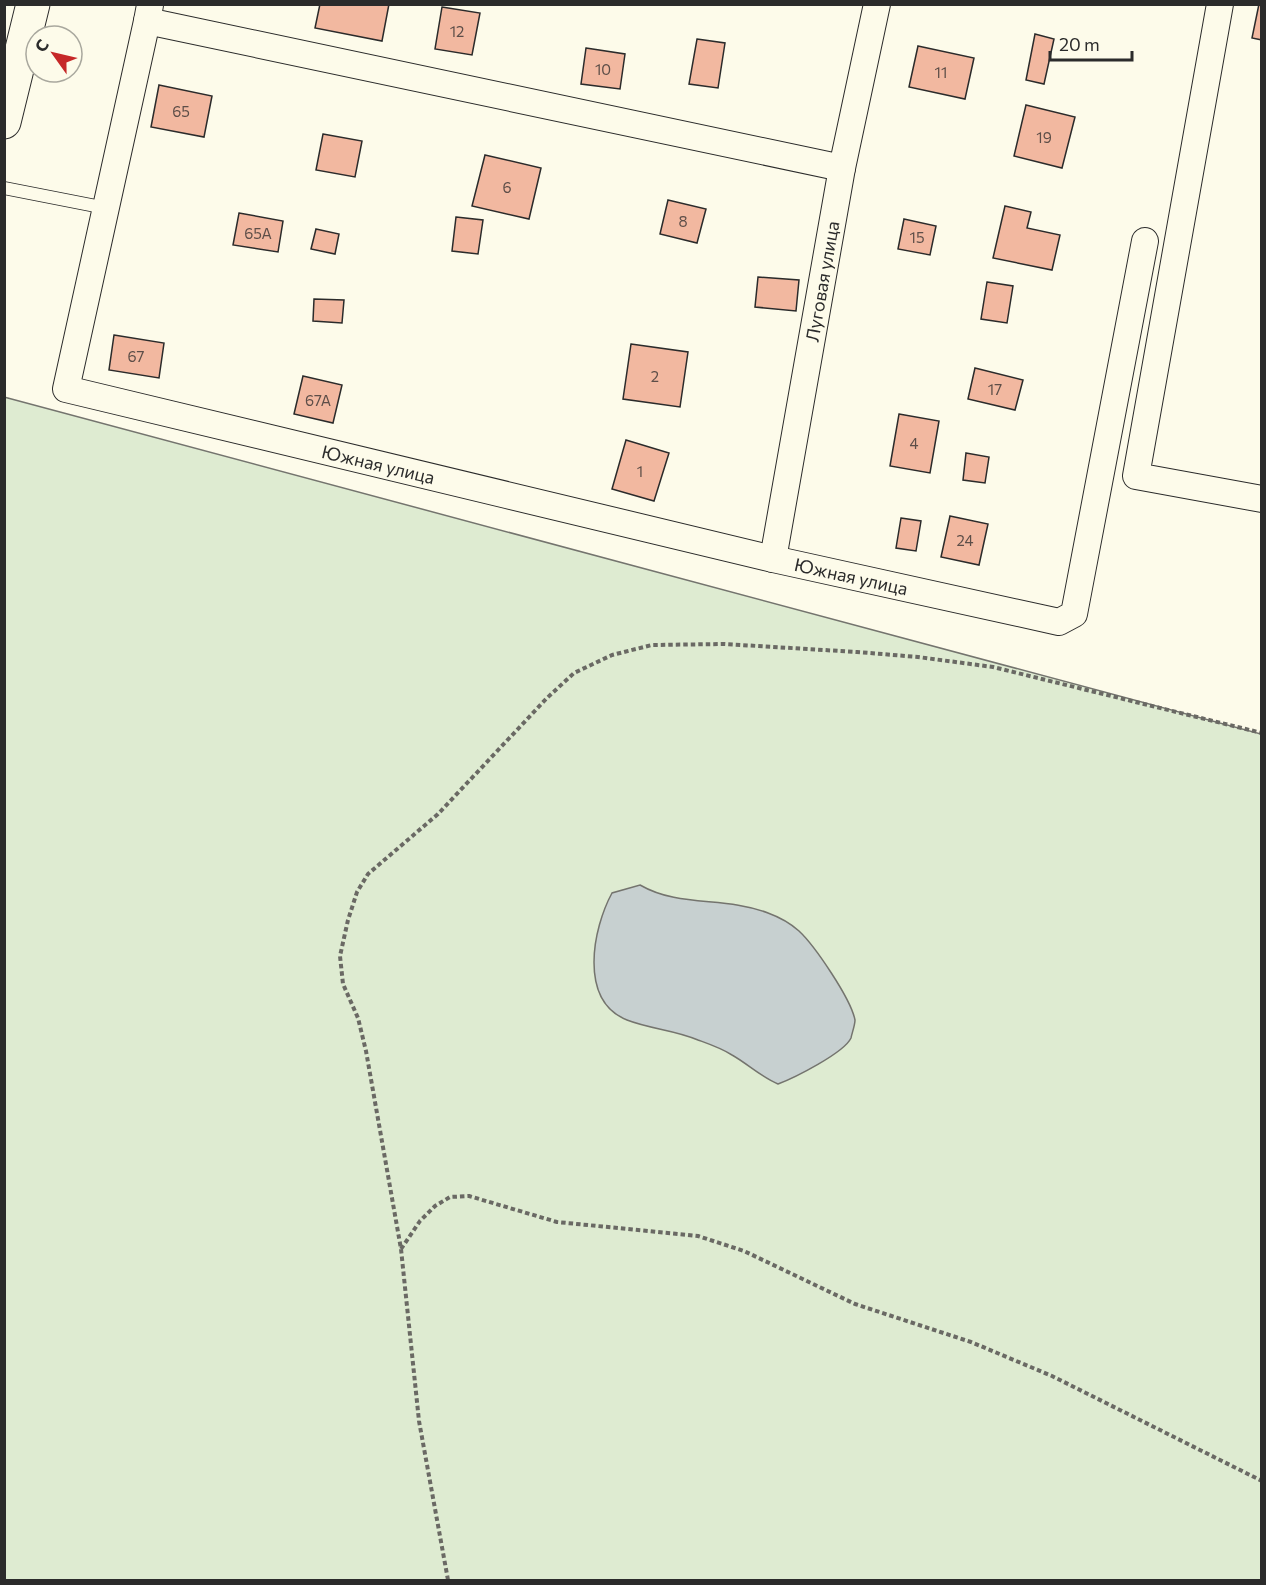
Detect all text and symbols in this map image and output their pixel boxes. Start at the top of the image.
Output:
house number: 12 [450,22,464,40]
north arrow [24,24,84,84]
scale bar [1050,24,1132,62]
text: 20 m [1059,33,1100,55]
text: С [30,35,52,55]
house number: 10 [595,60,611,78]
house number: 11 [935,63,947,81]
house number: 65 [172,102,190,120]
house number: 19 [1036,128,1052,146]
house number: 6 [502,178,512,196]
house number: 8 [678,212,688,230]
street label: Луговая улица [801,219,843,344]
house number: 65А [244,224,272,242]
house number: 15 [909,228,925,246]
house number: 67 [128,347,145,365]
house number: 2 [651,367,659,385]
house number: 17 [988,380,1002,398]
house number: 67А [305,391,331,409]
house number: 4 [910,434,919,452]
street label: Южная улица [320,440,437,488]
house number: 1 [637,462,643,480]
house number: 24 [956,531,974,549]
street label: Южная улица [792,553,910,599]

